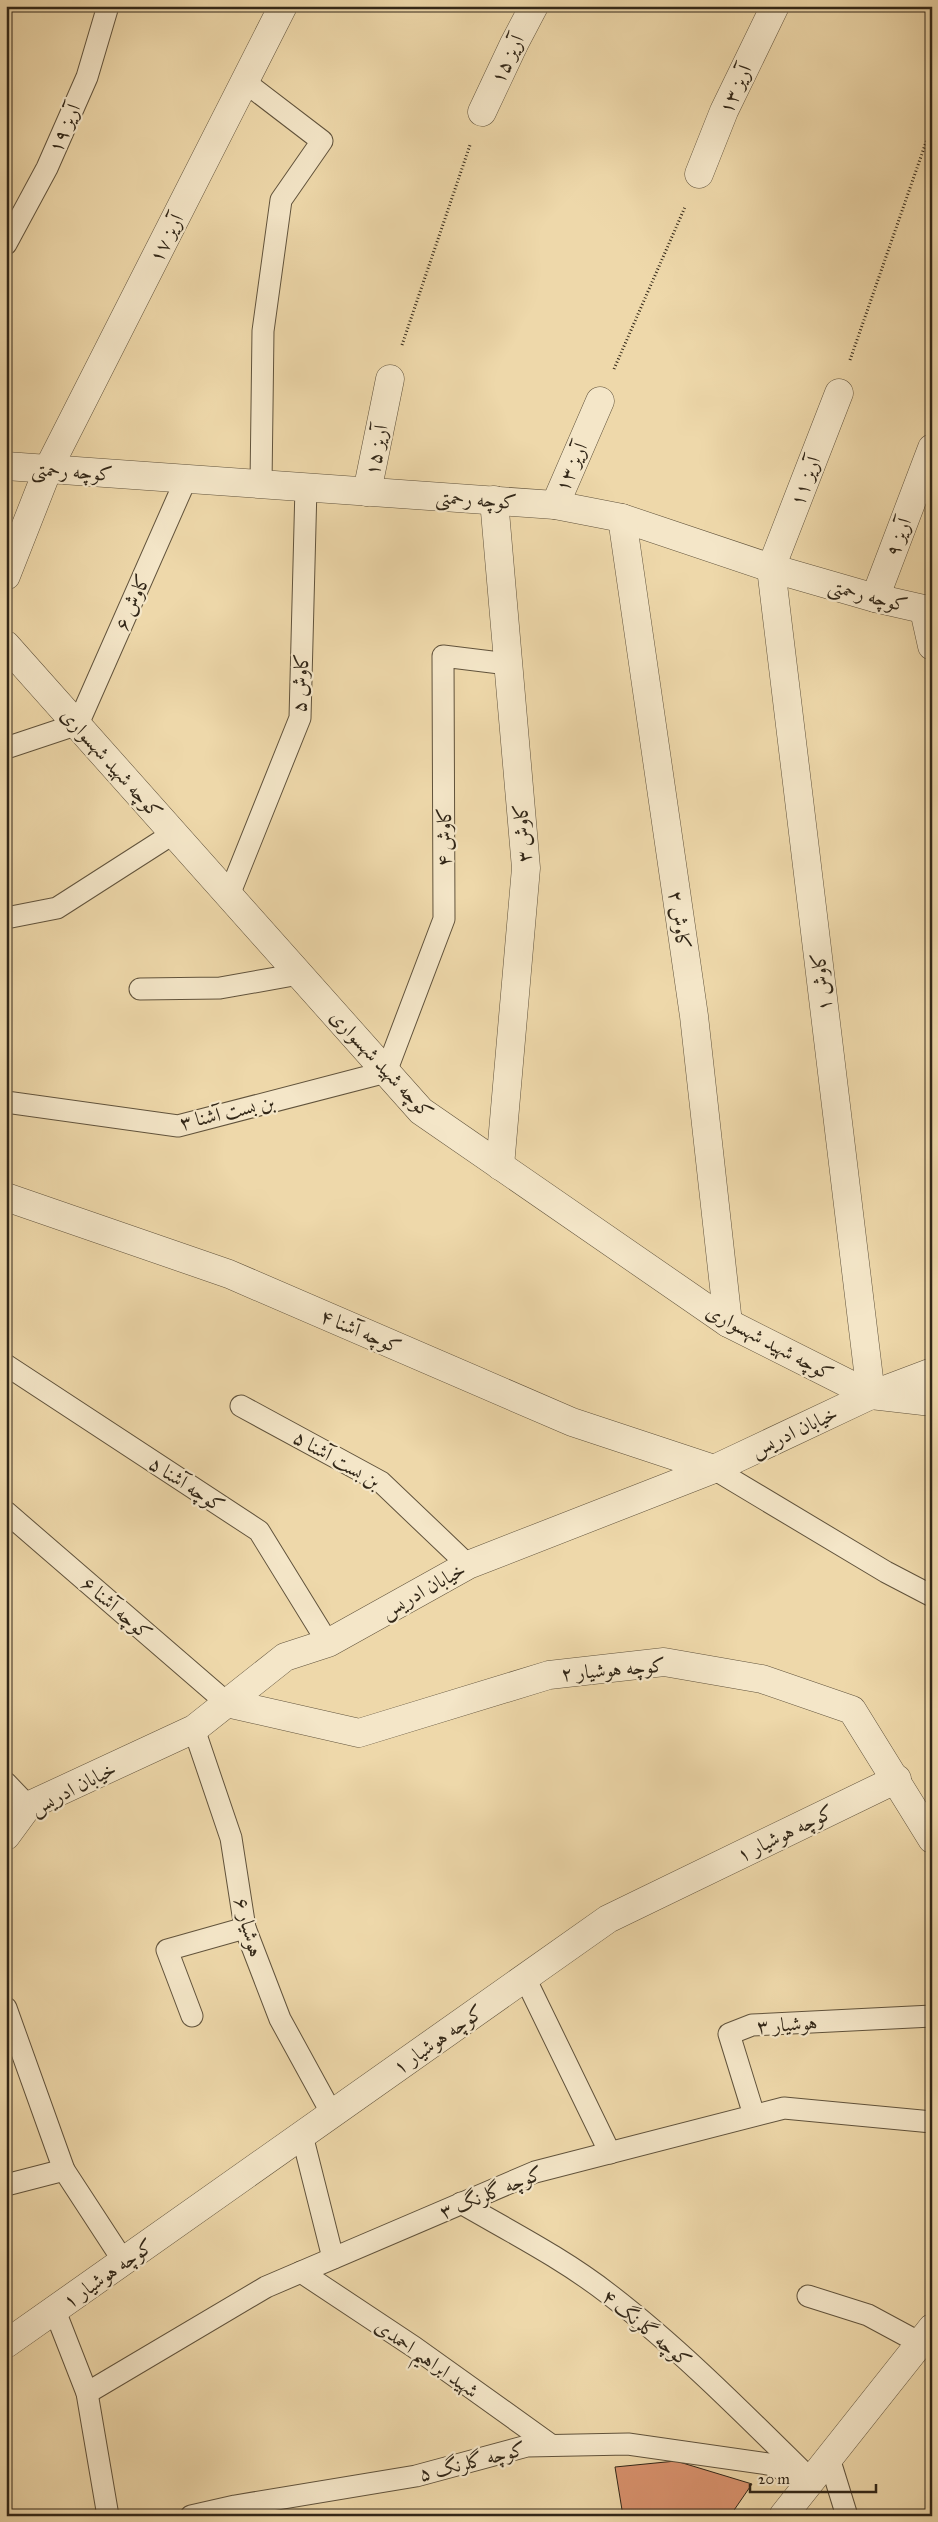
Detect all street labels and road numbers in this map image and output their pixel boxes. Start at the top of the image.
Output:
street label: آریز ۱۵ [485,28,530,87]
street label: آریز ۱۳ [713,58,758,117]
street label: آریز ‍۱۹ [43,97,86,156]
street label: آریز ۱۷ [144,207,190,266]
street label: آریز ۱۵ [359,420,393,477]
street label: آریز ۱۳ [550,436,593,495]
street label: آریز ۱۱ [785,450,826,509]
street label: کوچه رحمتی [30,456,113,489]
street label: کوچه رحمتی [434,484,517,517]
street label: آریز ۹ [880,512,917,560]
street label: کاوش ۶ [109,570,155,634]
street label: کوچه رحمتی [825,573,910,620]
street label: کاوش ۵ [286,653,314,713]
street label: کوچه شهید شهسواری [55,703,168,825]
street label: کاوش ۳ [508,803,536,863]
street label: کاوش ۴ [432,807,456,867]
street label: کاوش ۲ [664,889,696,951]
street label: کاوش ۱ [805,951,837,1013]
street label: کوچه شهید شهسواری [324,1004,439,1125]
street label: بن بست آشنا ۳ [177,1089,277,1135]
street label: کوچه شهید شهسواری [701,1298,838,1387]
street label: کوچه آشنا ۴ [316,1303,405,1361]
street label: خیابان ادریس [747,1400,842,1463]
street label: بن بست آشنا ۵ [289,1424,385,1494]
street label: کوچه آشنا ۵ [144,1451,229,1519]
street label: خیابان ادریس [376,1557,471,1625]
street label: کوچه آشنا ۶ [76,1571,157,1647]
street label: کوچه هوشیار ۲ [560,1652,666,1688]
street label: خیابان ادریس [26,1756,121,1822]
street label: کوچه هوشیار ۱ [733,1799,838,1869]
street label: هوشیار ۶ [229,1895,268,1960]
street label: کوچه هوشیار ۱ [388,1999,489,2081]
street label: هوشیار ۳ [756,2010,818,2039]
street label: کوچه گلرنگ ۳ [436,2160,547,2225]
street label: کوچه هوشیار ۱ [58,2233,159,2315]
street label: کوچه گلرنگ ۴ [596,2283,697,2374]
street label: شهید ابراهیم احمدی [366,2313,483,2409]
street label: کوچه گلرنگ ۵ [416,2435,528,2488]

